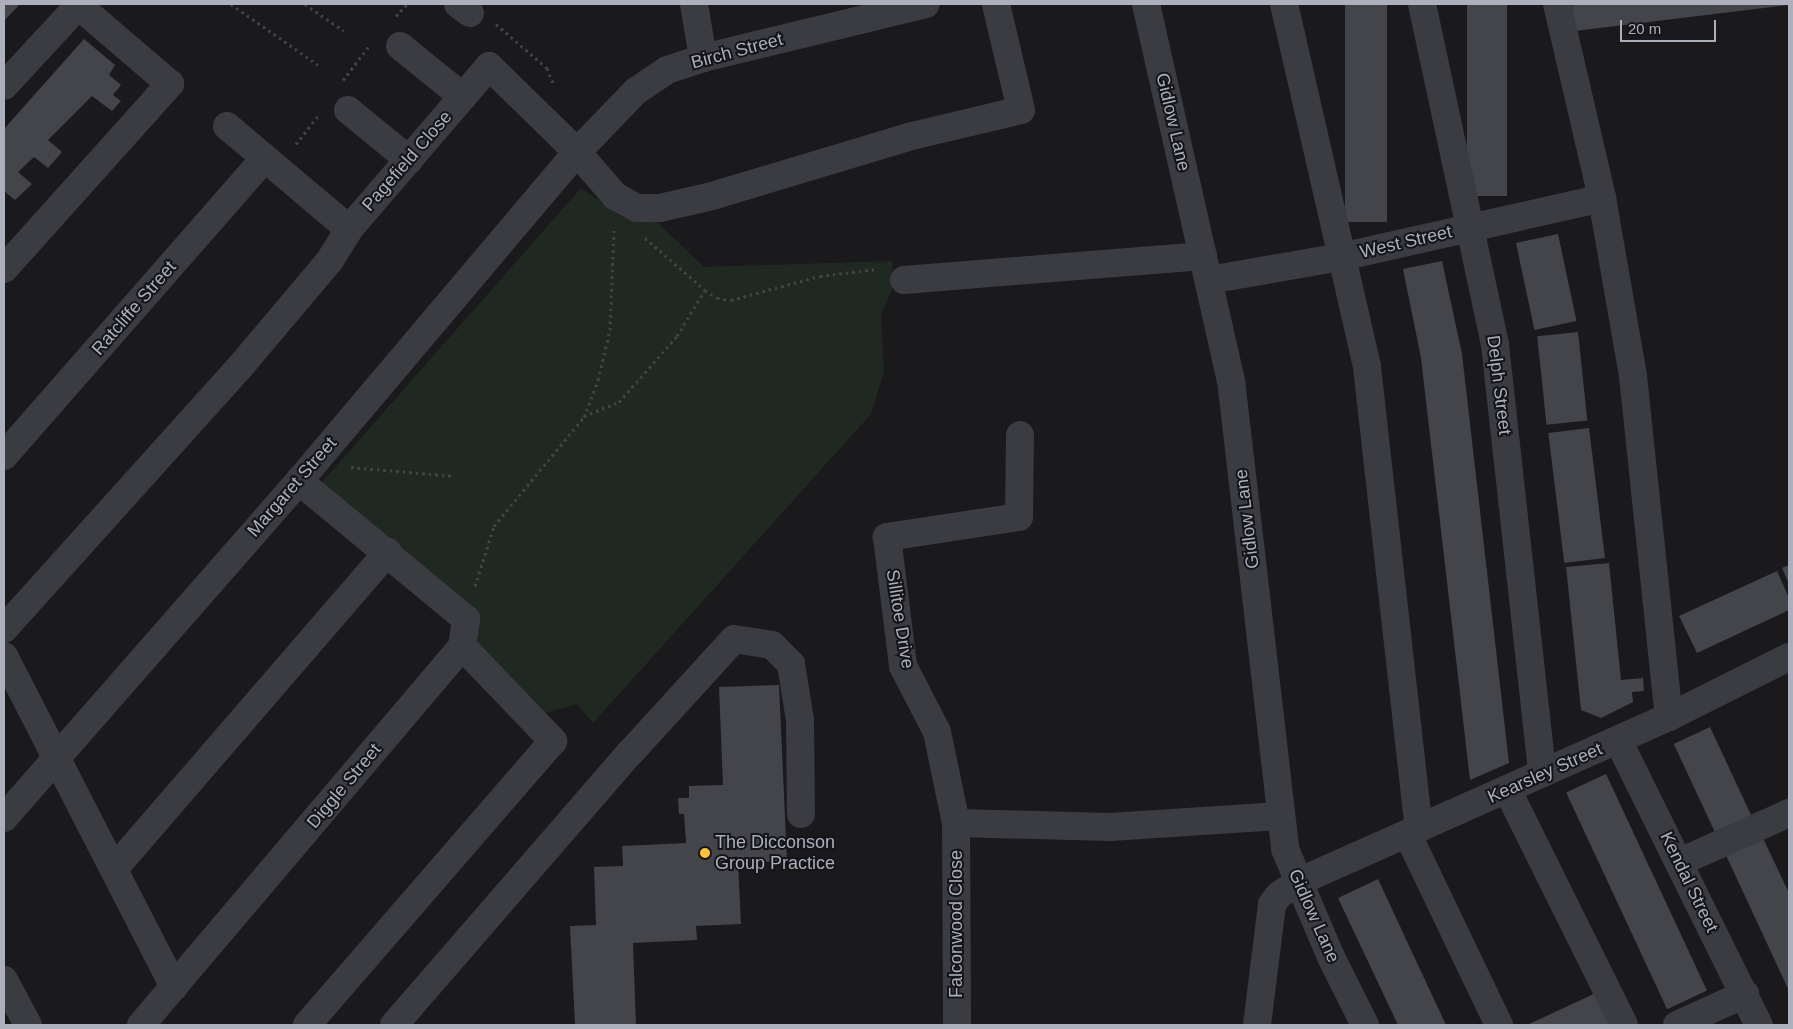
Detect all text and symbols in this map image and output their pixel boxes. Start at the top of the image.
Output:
scale bar [1623,10,1719,42]
text: 20 m [1628,20,1661,37]
street label: Birch Street [689,28,785,74]
street label: Gidlow Lane [1151,71,1195,173]
street label: Pagefield Close [357,106,457,216]
street label: West Street [1358,221,1454,263]
street label: Ratcliffe Street [87,256,181,360]
street label: Delph Street [1482,334,1516,436]
street label: Margaret Street [243,433,341,541]
street label: Gidlow Lane [1230,468,1264,570]
street label: Sillitoe Drive [882,568,918,670]
street label: Kearsley Street [1484,738,1606,808]
street label: Diggle Street [302,739,386,833]
street label: Kendal Street [1655,828,1723,936]
place label: The Dicconson Group Practice [715,832,835,874]
marker: The Dicconson Group Practice [699,847,711,859]
street label: Falconwood Close [945,850,967,998]
street label: Gidlow Lane [1284,866,1344,966]

